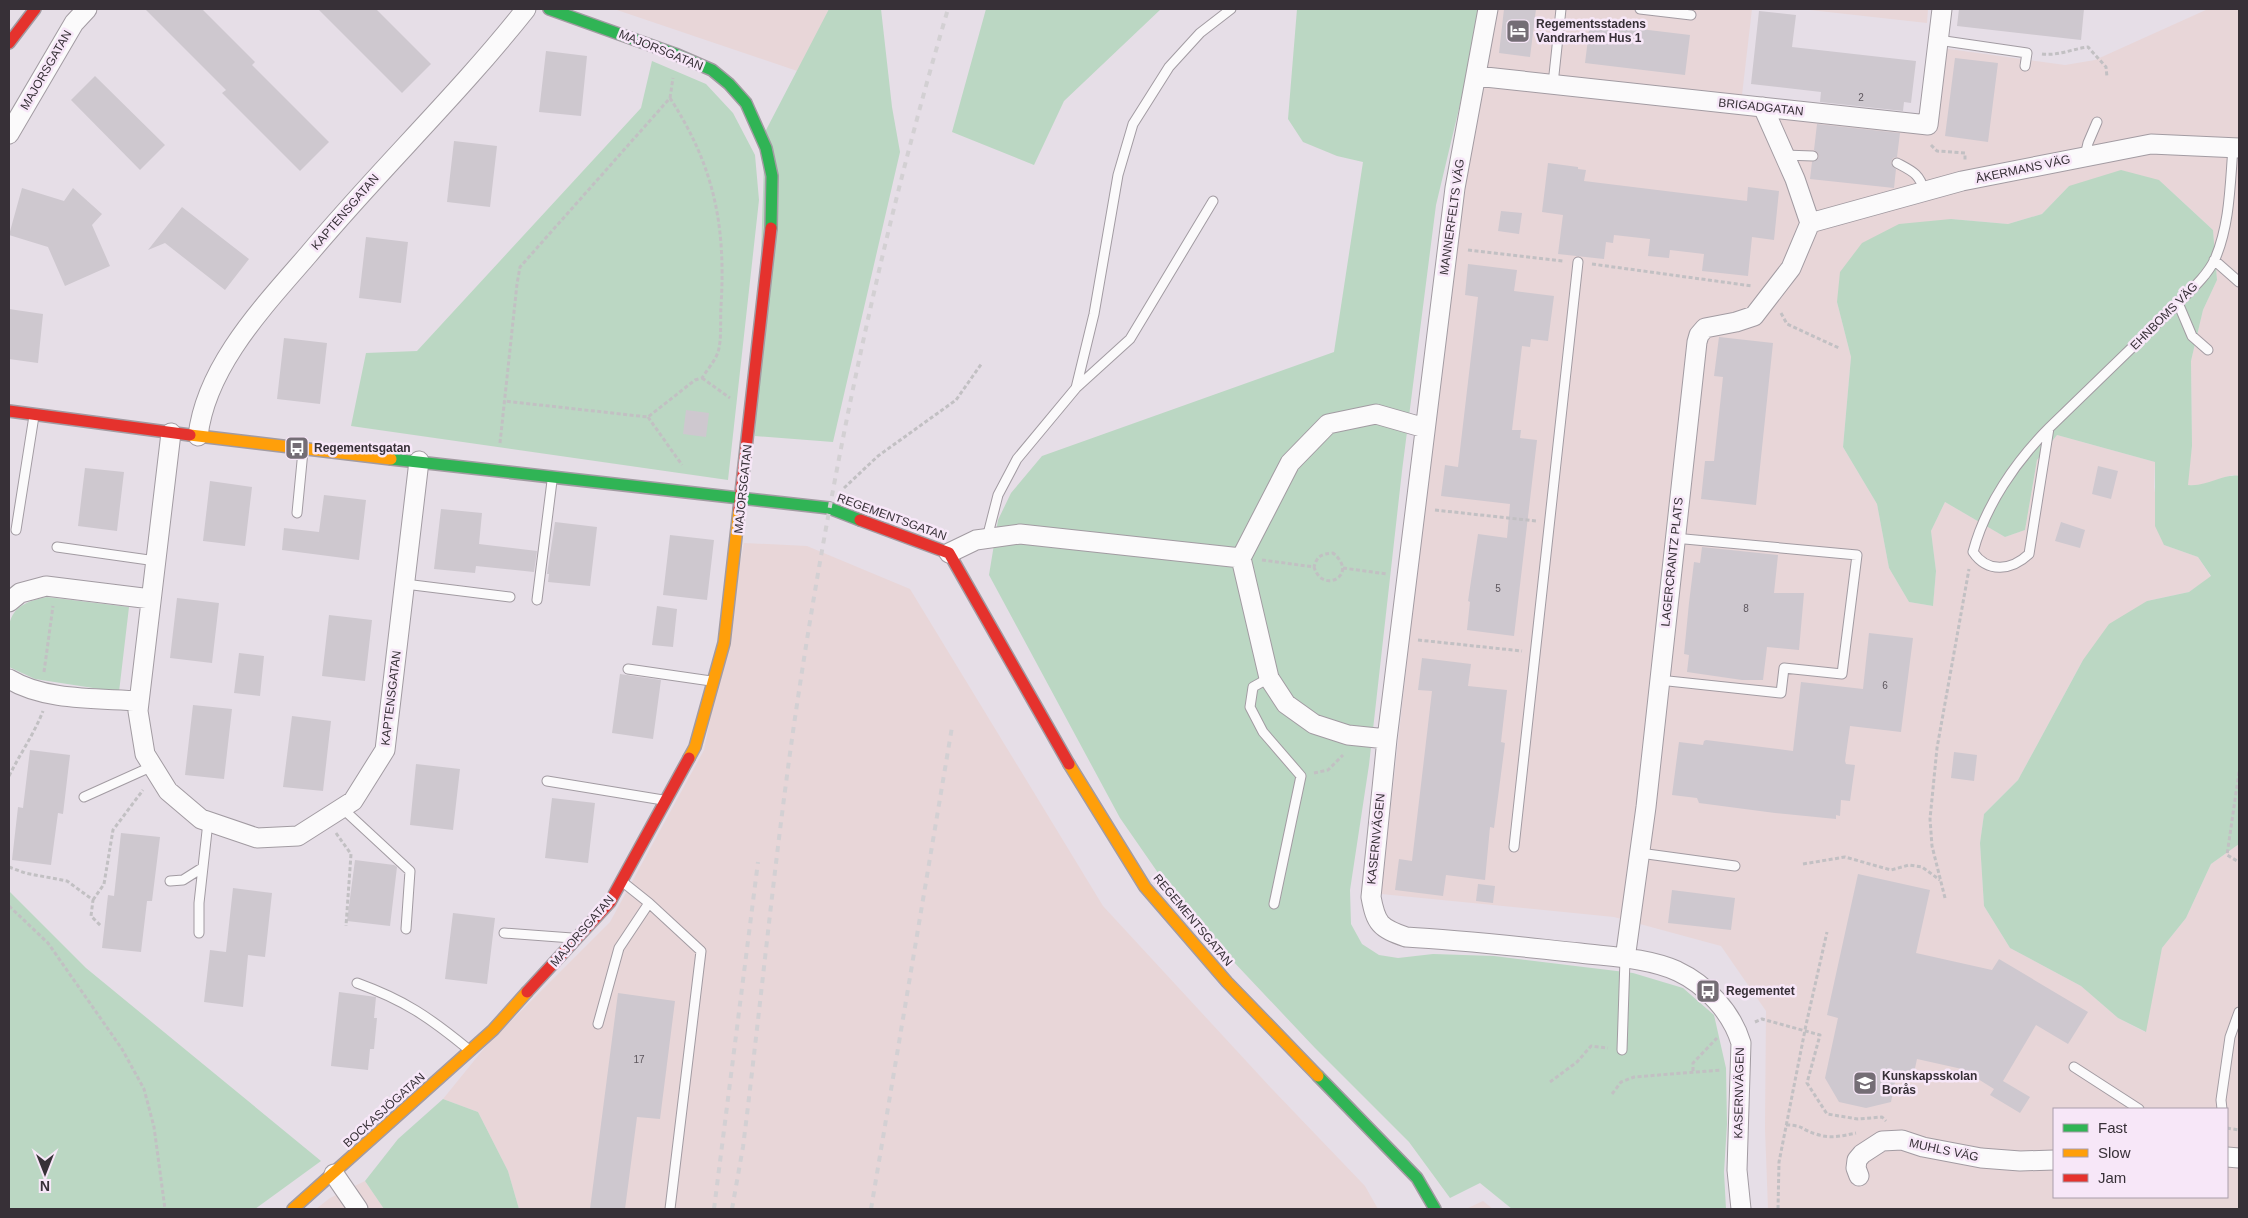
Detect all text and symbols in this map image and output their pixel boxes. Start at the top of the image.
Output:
place label: Regementsstadens Vandrarhem Hus 1 [1536,17,1646,45]
hotel icon: Regementsstadens Vandrarhem Hus 1 [1505,18,1531,44]
street label: MAJORSGATAN [617,27,705,73]
street label: MAJORSGATAN [18,28,74,112]
house number: 2 [1858,92,1864,103]
street label: BRIGADGATAN [1718,96,1804,118]
street label: ÅKERMANS VÄG [1974,151,2071,186]
street label: MANNERFELTS VÄG [1437,158,1467,276]
street label: KAPTENSGATAN [308,171,382,253]
street label: EHNBOMS VÄG [2127,279,2201,353]
bus stop icon: Regementsgatan [284,435,310,461]
place label: Regementsgatan [314,441,411,455]
street label: MAJORSGATAN [731,444,755,534]
street label: REGEMENTSGATAN [835,491,949,543]
street label: LAGERCRANTZ PLATS [1658,497,1686,627]
house number: 5 [1495,583,1501,594]
house number: 8 [1743,603,1749,614]
street label: KAPTENSGATAN [378,650,404,746]
house number: 6 [1882,680,1888,691]
street label: KASERNVÄGEN [1364,793,1388,885]
street label: REGEMENTSGATAN [1150,871,1236,969]
street label: MAJORSGATAN [547,893,617,969]
bus stop icon: Regementet [1695,978,1721,1004]
place label: Regementet [1726,984,1795,998]
street label: KASERNVÄGEN [1731,1047,1747,1139]
house number: 17 [633,1054,645,1065]
place label: Kunskapsskolan Borås [1882,1069,1977,1097]
street label: BOCKASJÖGATAN [340,1070,428,1150]
school or university icon: Kunskapsskolan Borås [1852,1070,1878,1096]
legend [2053,1108,2228,1198]
text: Fast [2098,1119,2128,1136]
street label: MUHLS VÄG [1908,1136,1980,1164]
text: Slow [2098,1144,2131,1161]
north arrow [20,1148,70,1198]
text: Jam [2098,1169,2126,1186]
text: N [40,1178,50,1194]

